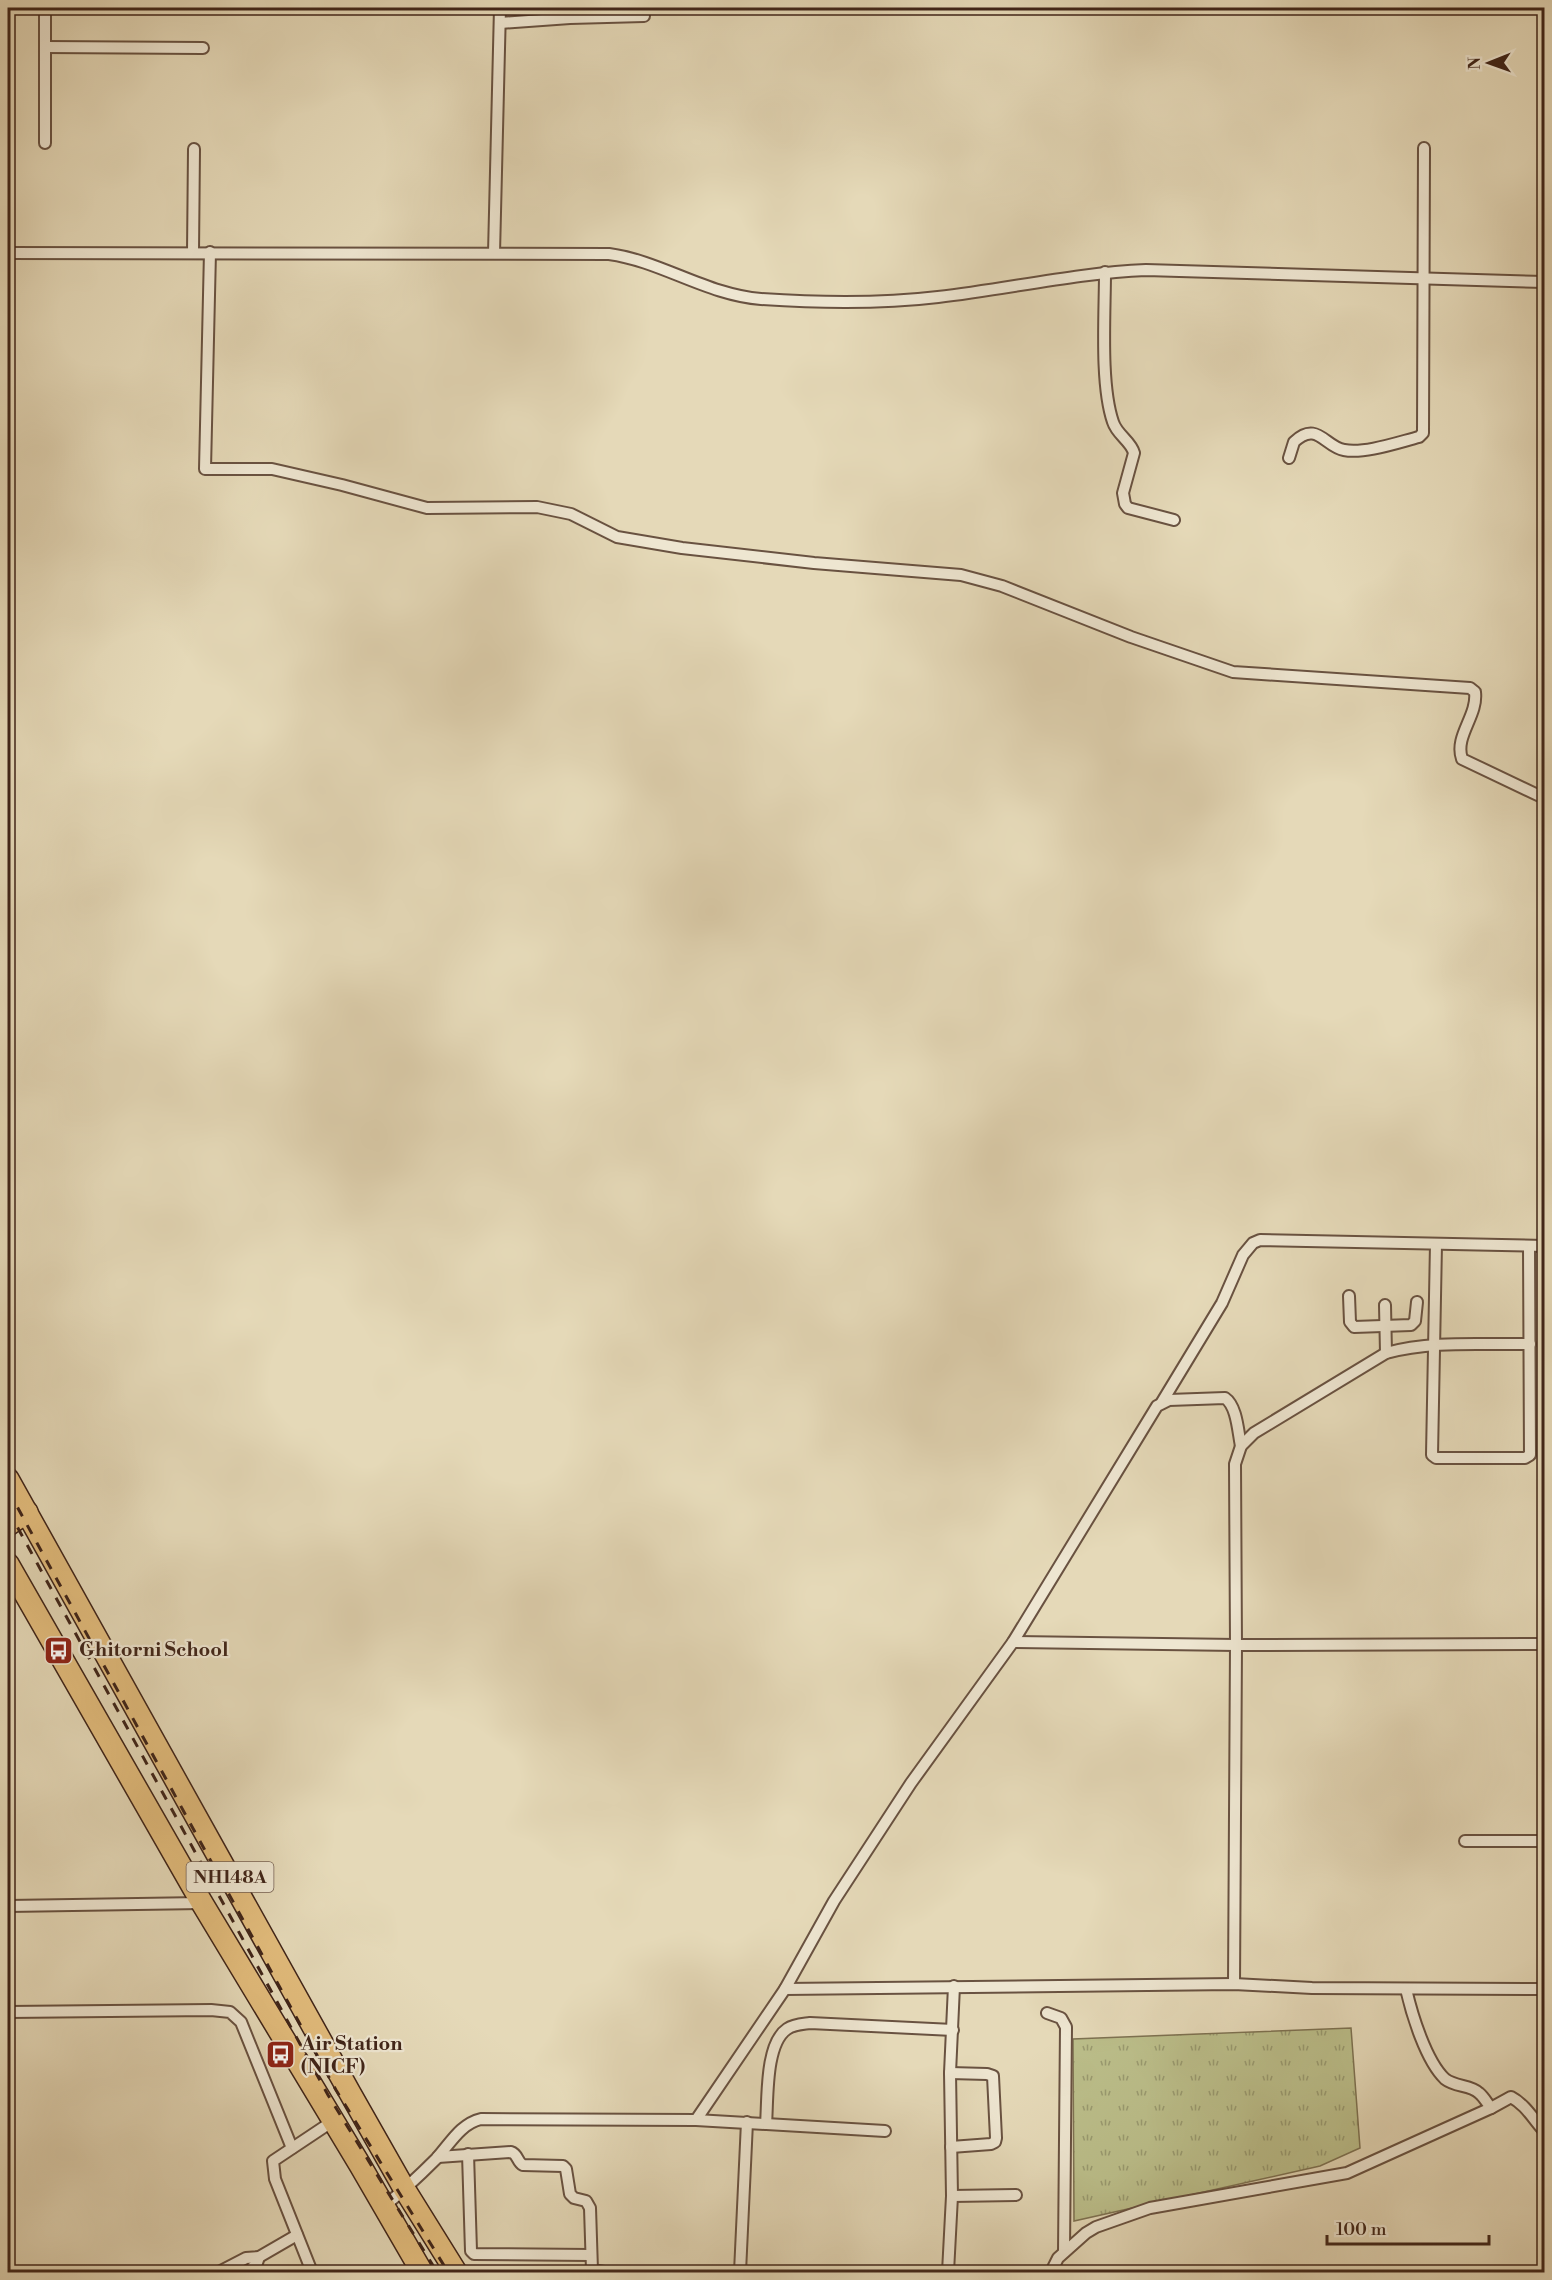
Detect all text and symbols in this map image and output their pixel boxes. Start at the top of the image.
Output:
north arrow [1459,33,1519,93]
text: N [1465,56,1485,70]
bus stop icon: Ghitorni School [42,1634,74,1666]
place label: Ghitorni School [79,1638,229,1663]
road number: NH148A [186,1862,274,1892]
place label: Air Station (NICF) [300,2032,403,2080]
bus stop icon: Air Station (NICF) [264,2039,296,2071]
scale bar [1327,2208,1489,2246]
text: 100 m [1336,2218,1387,2241]

